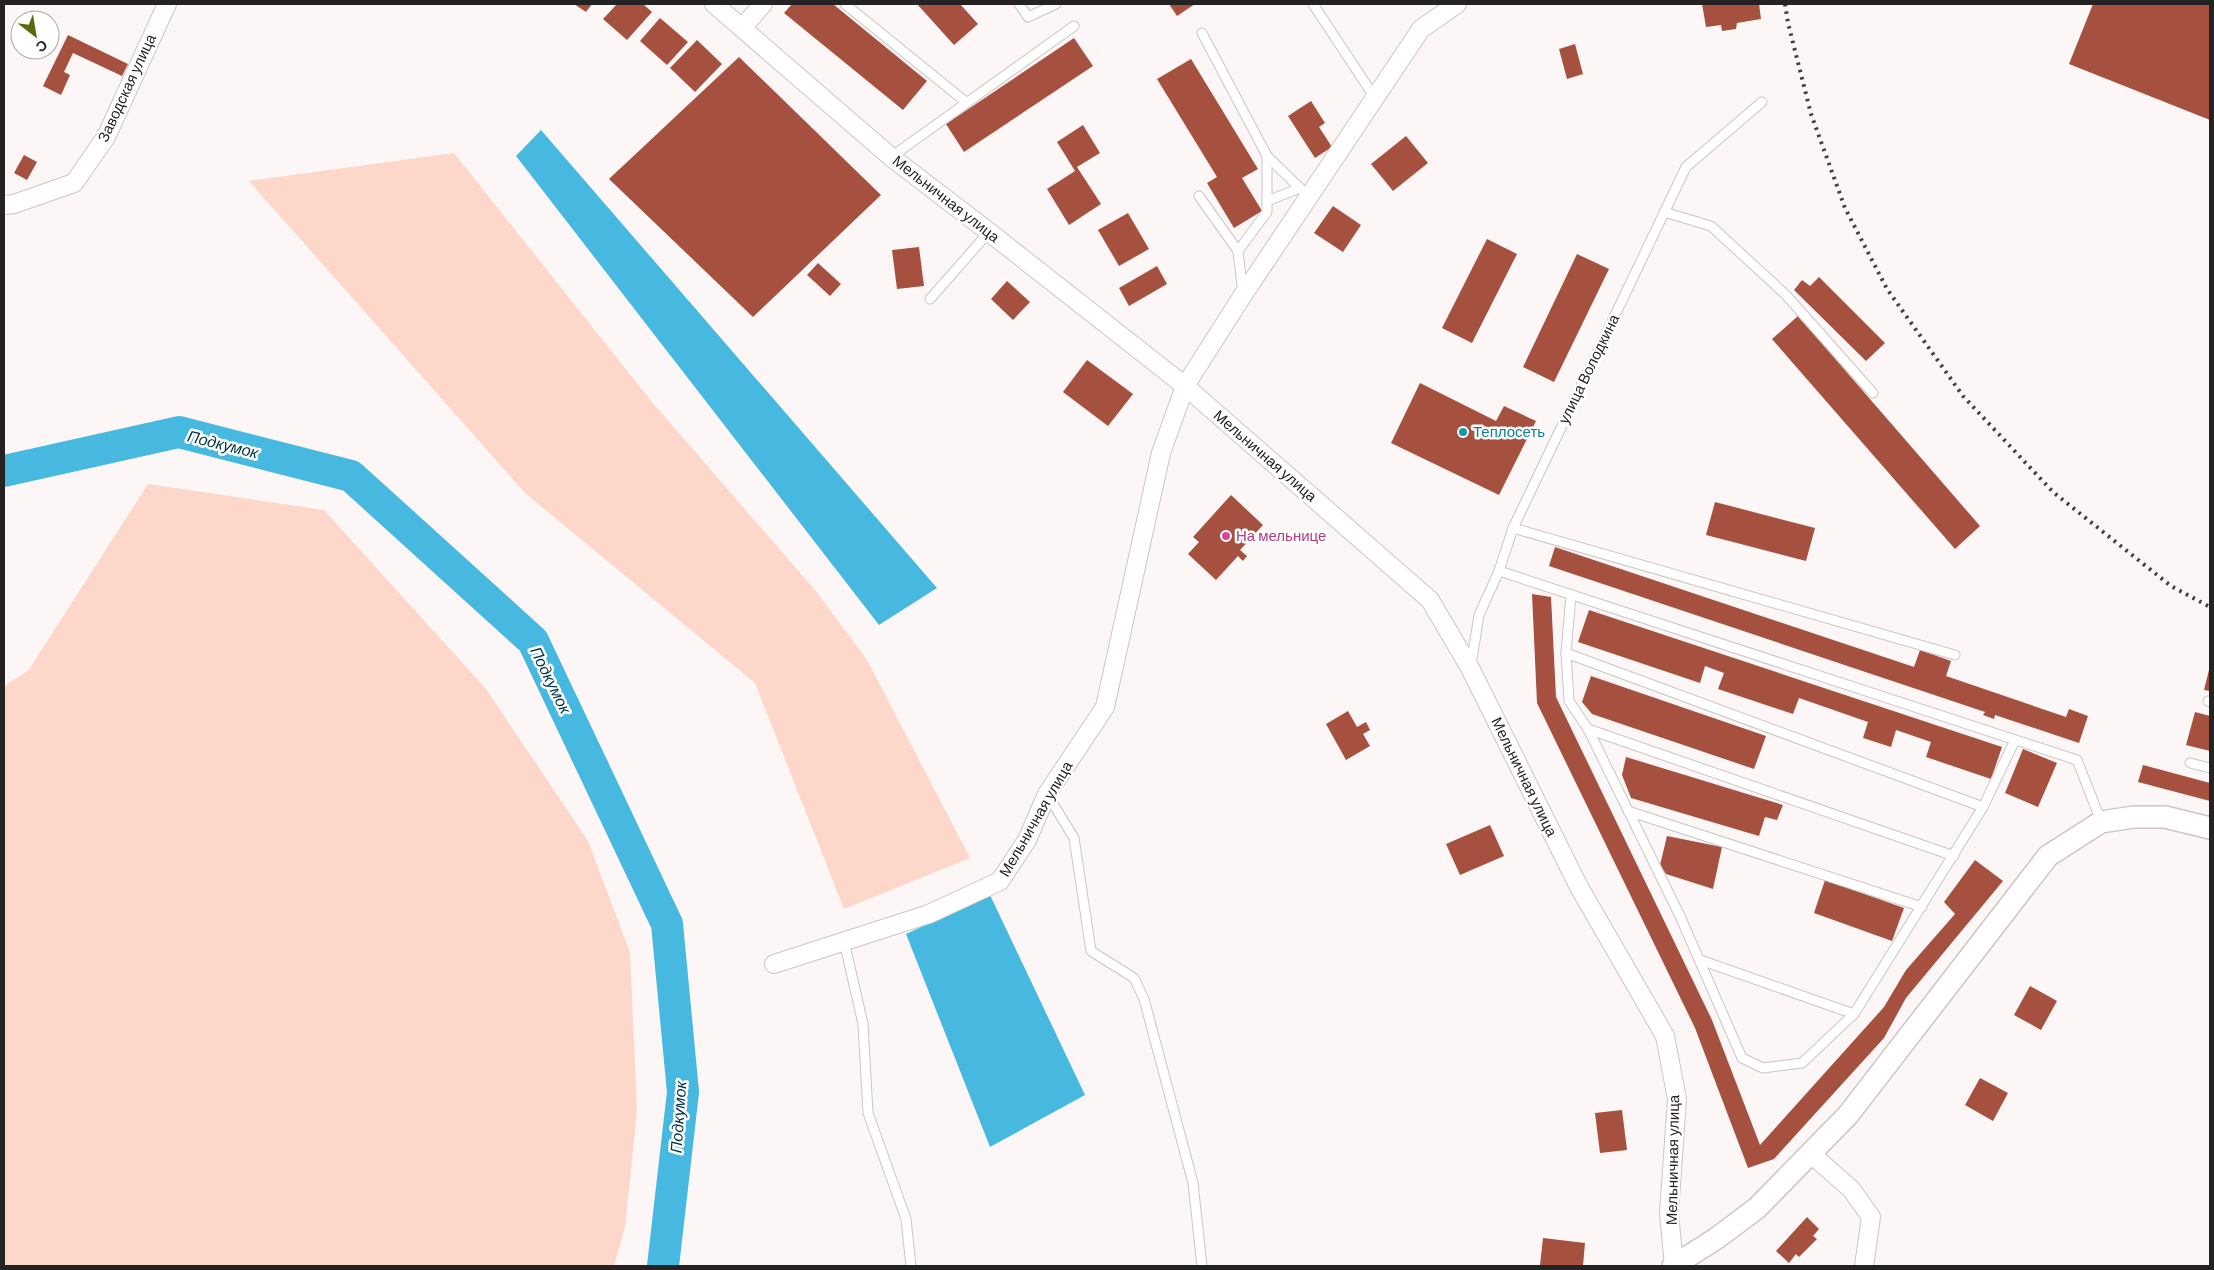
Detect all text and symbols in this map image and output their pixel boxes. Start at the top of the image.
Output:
north arrow [10,10,60,60]
street label: Заводская улица [93,30,159,144]
text: С [33,37,51,56]
street label: Мельничная улица [890,151,1004,246]
street label: улица Володкина [1554,310,1623,426]
street label: Мельничная улица [1210,406,1321,505]
place label: Теплосеть [1473,422,1545,440]
water label: Подкумок [186,426,262,462]
marker: Теплосеть [1457,426,1469,438]
place label: На мельнице [1236,526,1326,544]
marker: На мельнице [1220,530,1232,542]
water label: Подкумок [527,643,576,718]
street label: Мельничная улица [1488,714,1562,840]
street label: Мельничная улица [995,757,1076,880]
water label: Подкумок [666,1079,690,1154]
street label: Мельничная улица [1662,1094,1682,1225]

